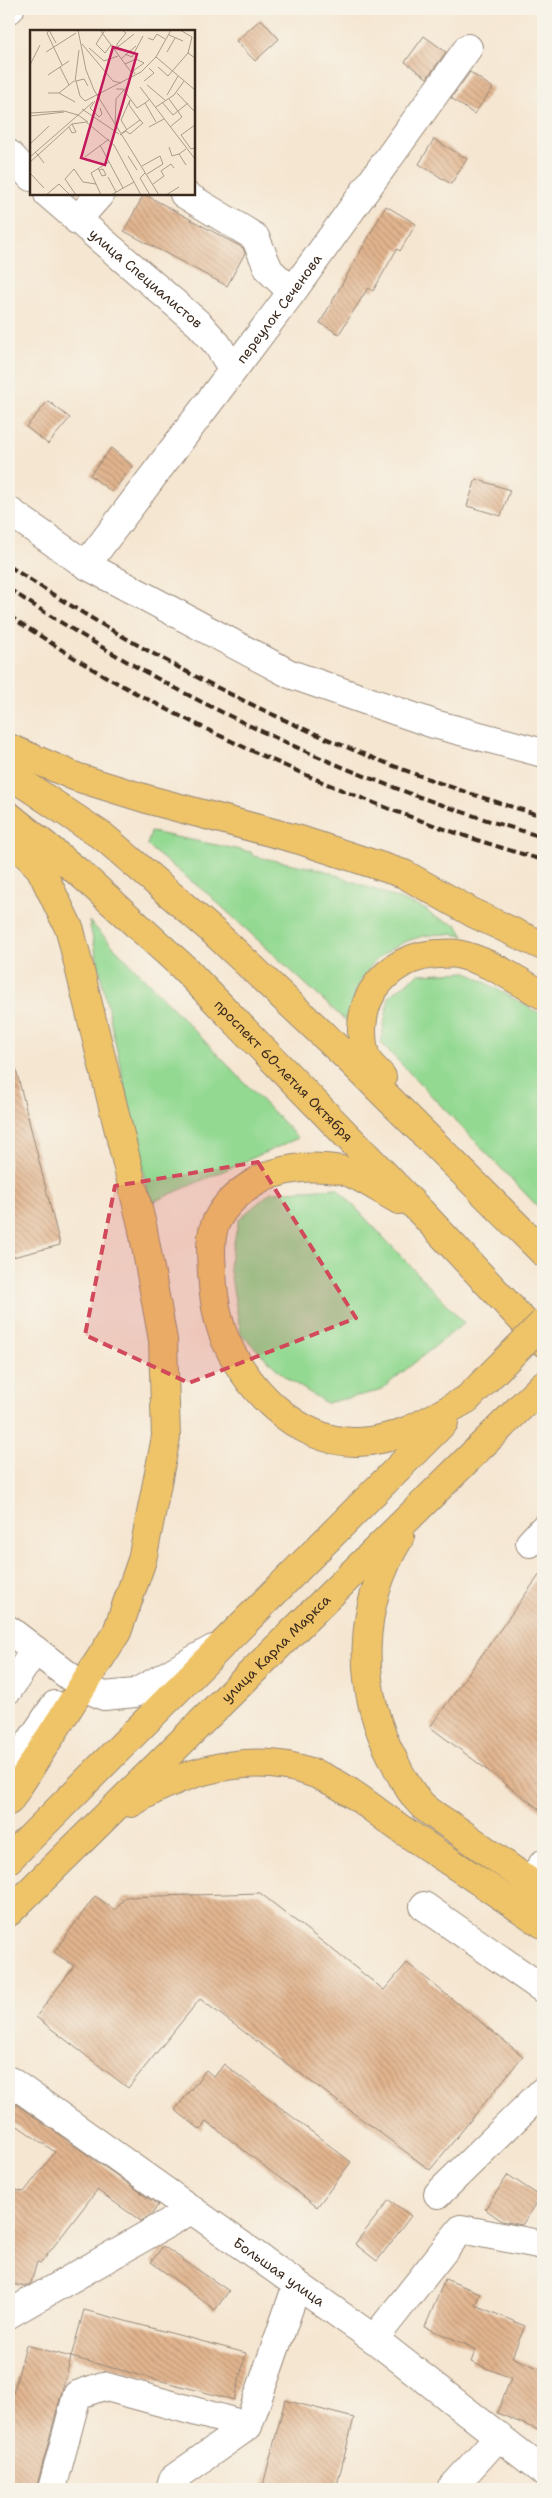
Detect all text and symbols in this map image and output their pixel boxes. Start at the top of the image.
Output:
inset map [30,30,195,195]
street label: улица Специалистов [85,224,206,332]
street label: переулок Сеченова [232,250,326,367]
street label: проспект 60-летия Октября [211,996,357,1146]
street label: улица Карла Маркса [217,1591,335,1706]
street label: Большая улица [230,2233,329,2311]

